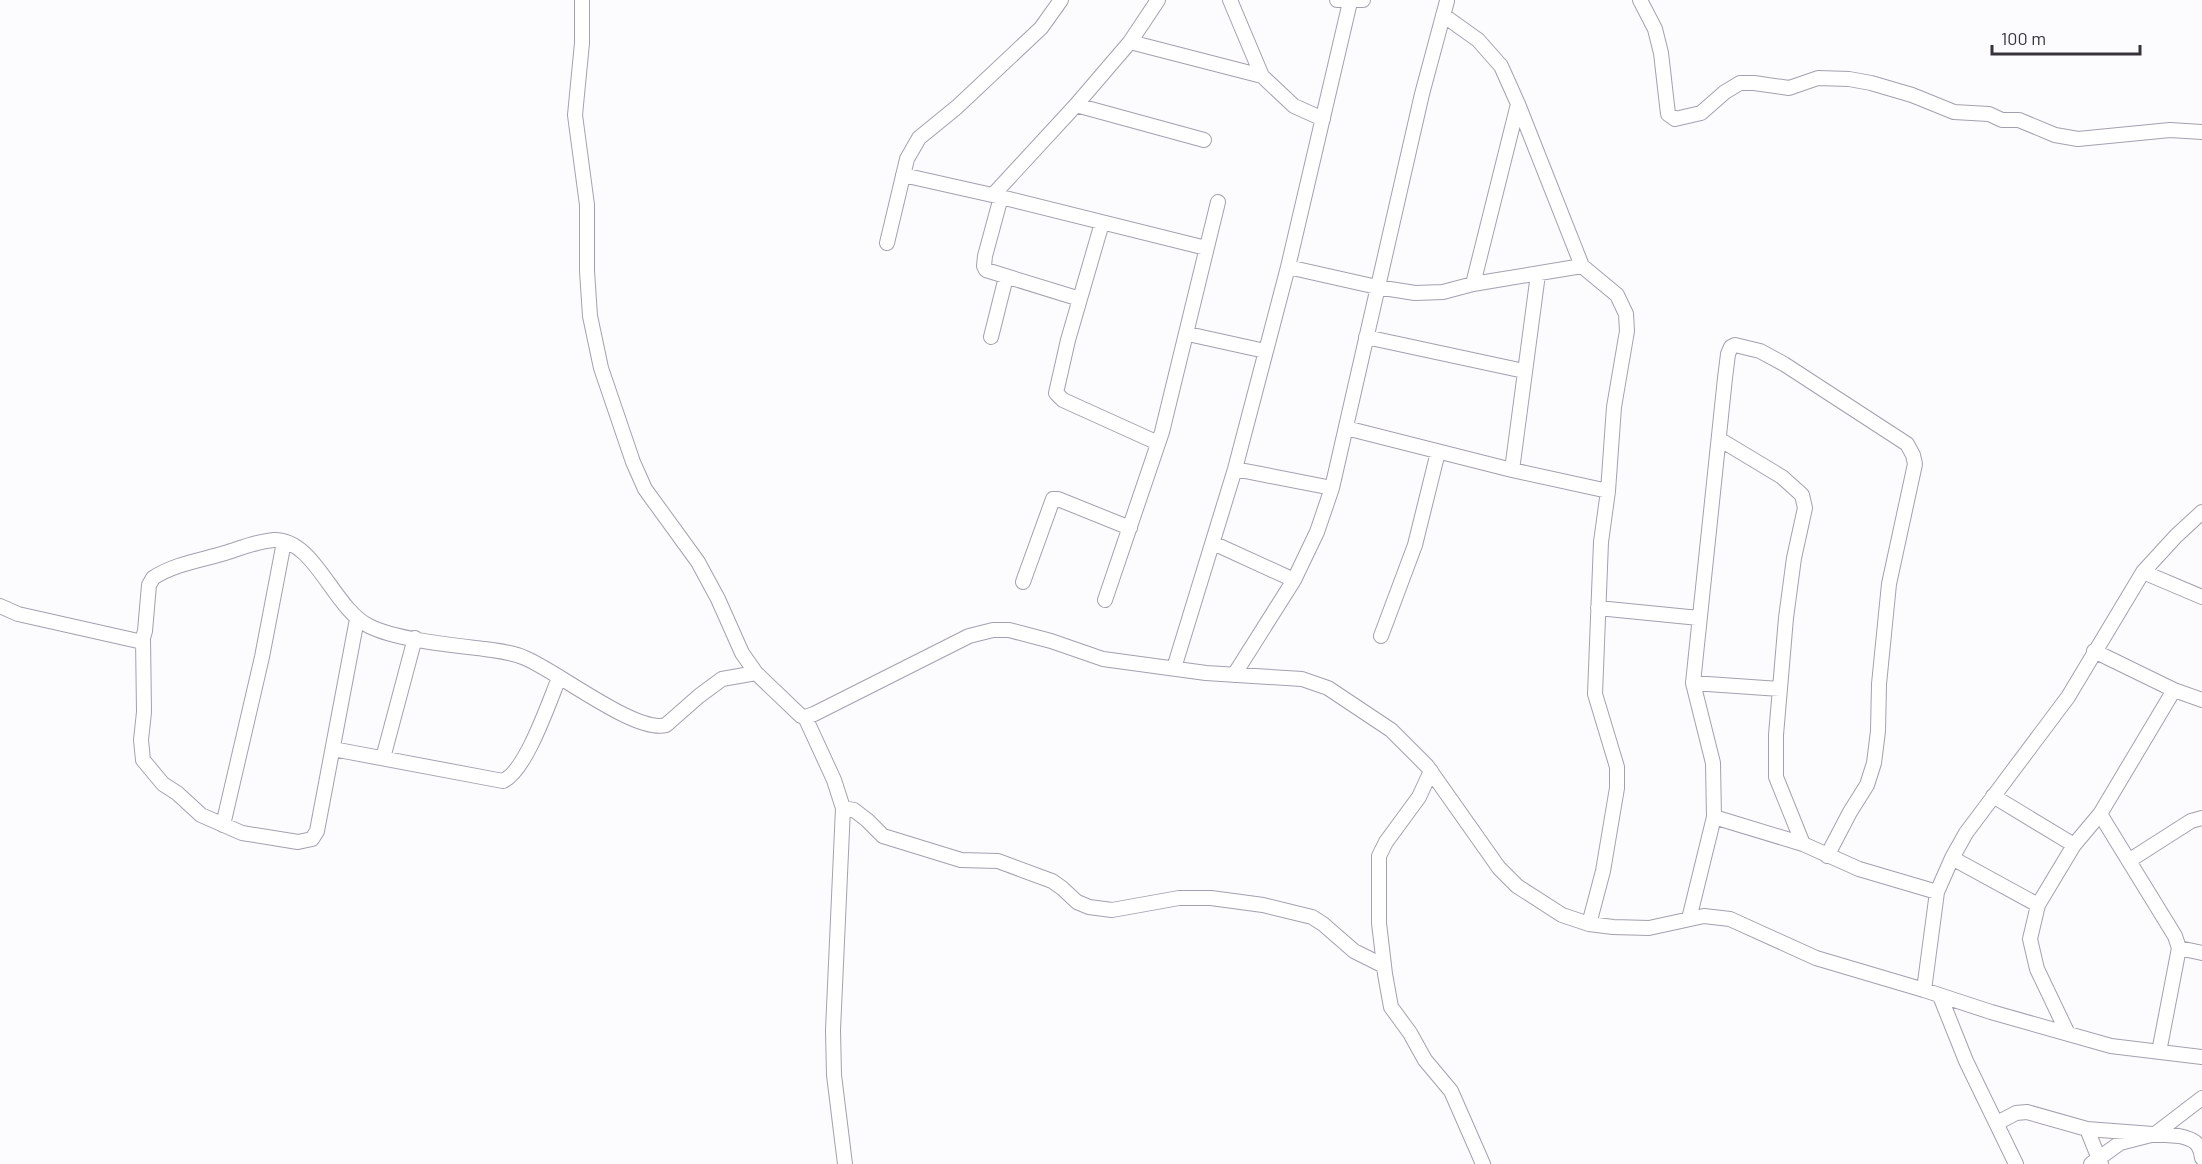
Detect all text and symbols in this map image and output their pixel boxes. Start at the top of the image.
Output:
scale bar [1992,18,2140,56]
text: 100 m [2001,27,2046,49]

